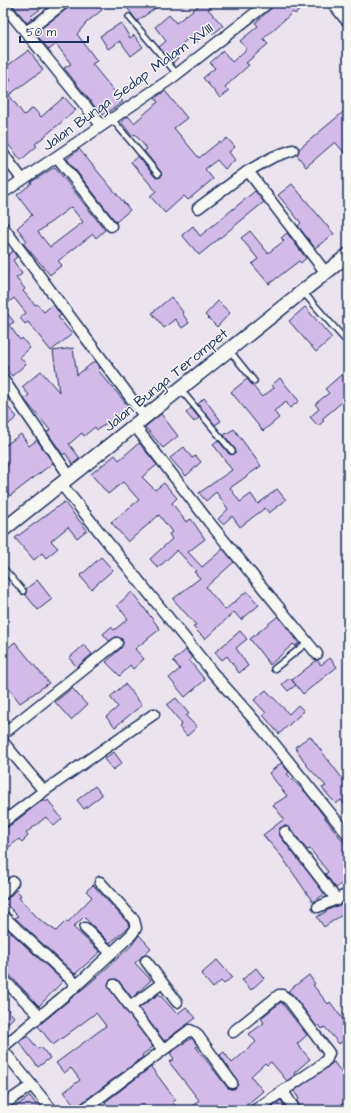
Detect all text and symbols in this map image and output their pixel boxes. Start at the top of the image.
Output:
scale bar [20,18,88,44]
street label: Jalan Bunga Sedap Malam XVIII [38,18,218,157]
text: 50 m [26,24,57,41]
street label: Jalan Bunga Terompet [99,323,233,438]

